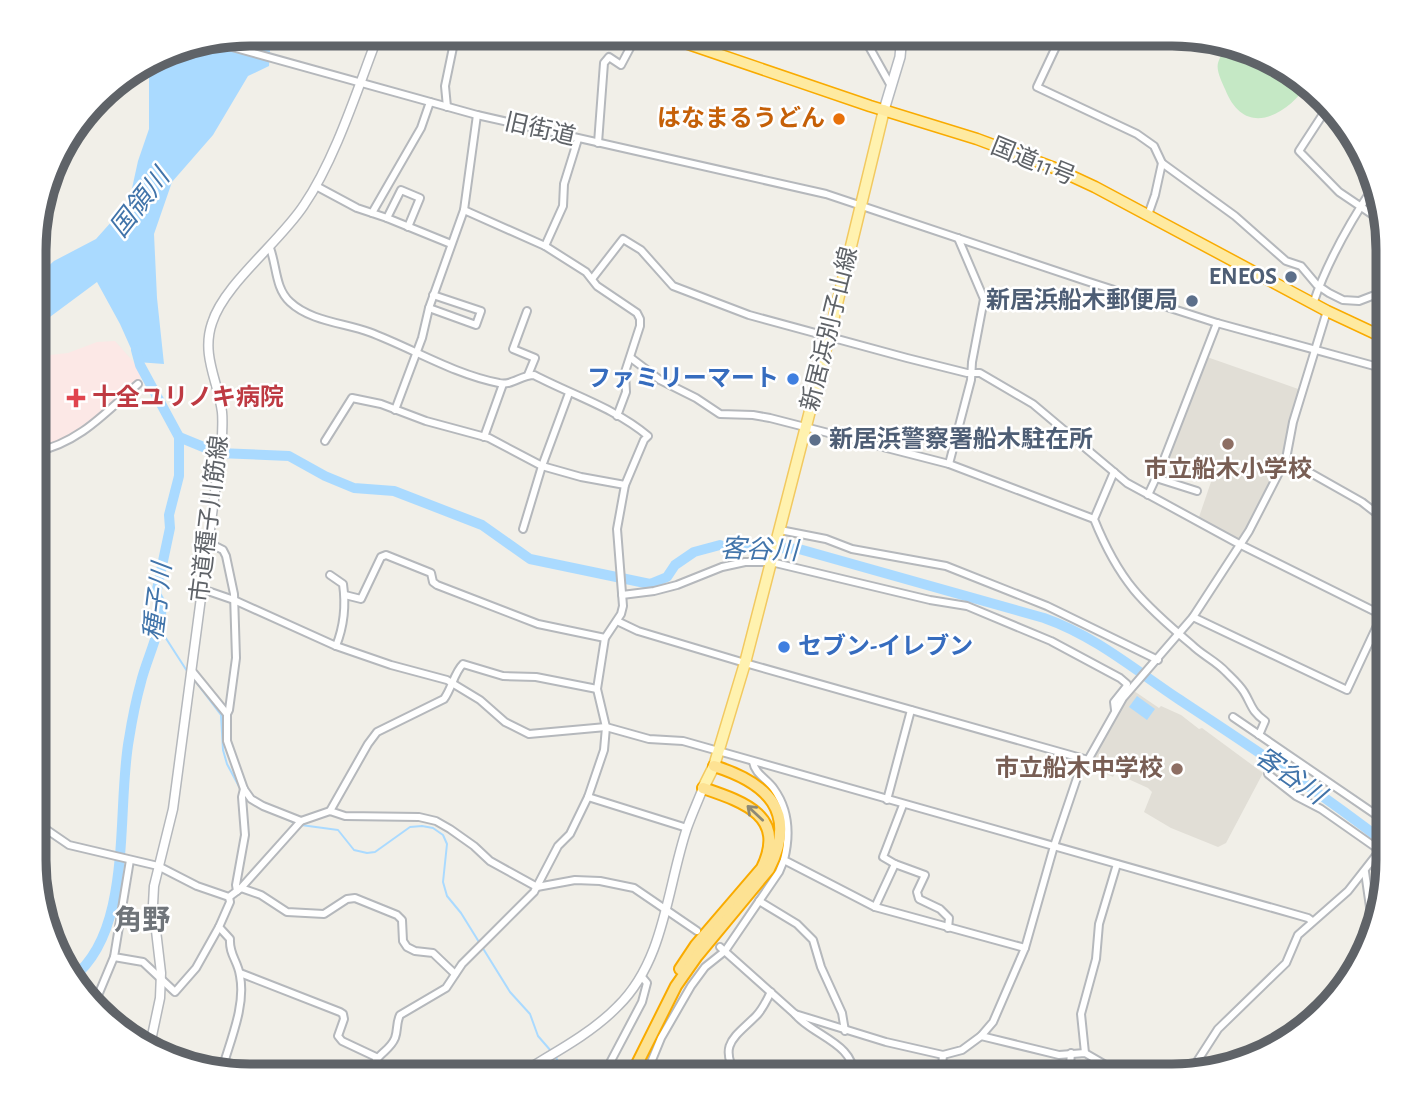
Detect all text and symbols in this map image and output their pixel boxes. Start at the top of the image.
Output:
place label: はなまるうどん [657,105,825,131]
street label: 旧街道 [502,108,578,150]
marker: はなまるうどん [831,111,847,127]
street label: 国道11号 [987,132,1079,190]
water label: 国領川 [105,161,176,242]
street label: 新居浜別子山線 [796,244,862,413]
place label: ENEOS [1209,265,1277,289]
marker: ENEOS [1283,269,1299,285]
place label: 新居浜船木郵便局 [986,287,1178,313]
marker: 新居浜船木郵便局 [1184,293,1200,309]
place label: ファミリーマート [587,367,779,391]
marker: ファミリーマート [785,371,801,387]
place label: 十全ユリノキ病院 [92,384,284,410]
marker: 十全ユリノキ病院 [66,388,86,408]
place label: 新居浜警察署船木駐在所 [829,426,1093,452]
marker: 新居浜警察署船木駐在所 [807,432,823,448]
street label: 市道種子川筋線 [186,434,232,604]
marker: 市立船木小学校 [1220,436,1236,452]
place label: 市立船木小学校 [1144,456,1312,482]
water label: 客谷川 [720,535,801,564]
water label: 種子川 [139,559,176,642]
place label: セブン-イレブン [798,633,973,659]
marker: セブン-イレブン [776,639,792,655]
water label: 客谷川 [1251,742,1332,811]
place label: 市立船木中学校 [995,755,1163,781]
marker: 市立船木中学校 [1169,761,1185,777]
one-way arrow [747,805,764,822]
district label: 角野 [114,905,170,935]

